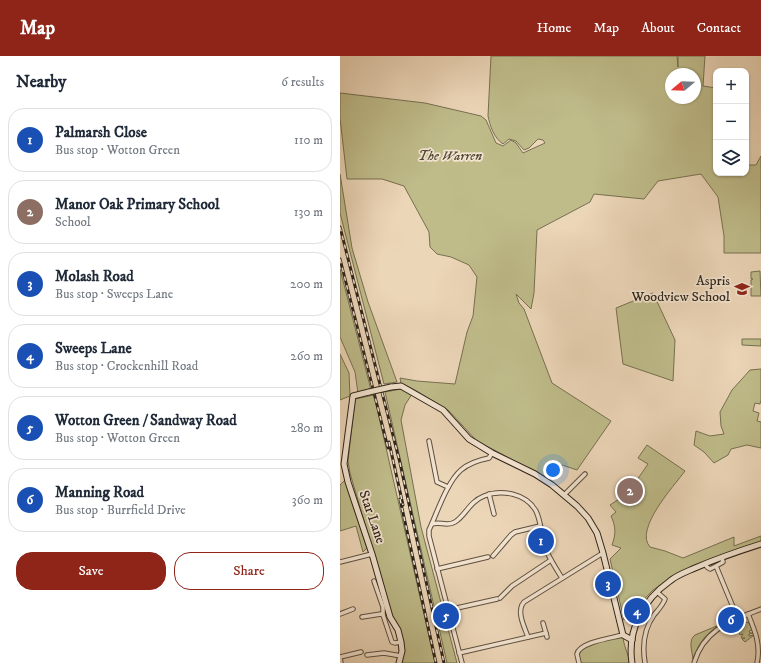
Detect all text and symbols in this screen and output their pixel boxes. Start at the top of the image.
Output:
text: Map [20,17,55,40]
text: Home [537,19,571,37]
text: Map [593,19,619,37]
text: About [641,19,675,37]
text: Contact [697,19,741,37]
north arrow [665,68,701,104]
map controls [713,68,749,176]
button: + [713,68,749,104]
text: Nearby [16,71,66,93]
text: 6 results [281,74,324,90]
button: − [713,104,749,140]
text: Palmarsh Close [55,123,147,142]
text: 1 [28,132,32,148]
text: 110 m [294,132,323,148]
button: layers [713,140,749,176]
text: Bus stop · Wotton Green [55,142,180,158]
park label: The Warren [418,147,482,165]
text: Manor Oak Primary School [55,195,219,214]
text: 2 [27,204,33,220]
text: 130 m [294,204,323,220]
text: School [55,214,91,230]
text: Molash Road [55,267,134,286]
place label: Aspris Woodview School [630,272,731,306]
text: 3 [28,276,32,292]
text: 200 m [290,276,323,292]
school or university icon: Aspris Woodview School [733,280,751,298]
text: Bus stop · Sweeps Lane [55,286,173,302]
text: Sweeps Lane [55,339,132,358]
text: 4 [26,348,34,364]
text: 260 m [290,348,323,364]
text: Bus stop · Crockenhill Road [55,358,198,374]
text: Wotton Green / Sandway Road [55,411,237,430]
text: 5 [27,420,33,436]
text: 280 m [291,420,323,436]
text: Bus stop · Wotton Green [55,430,180,446]
your location [543,460,563,480]
pin: 2 [617,476,643,506]
text: Manning Road [55,483,144,502]
street label: Star Lane [355,488,390,546]
text: 6 [27,492,33,508]
text: 360 m [292,492,323,508]
text: Bus stop · Burrfield Drive [55,502,186,518]
pin: 1 [528,526,554,556]
button: Save [16,552,166,590]
button: Share [174,552,324,590]
pin: 3 [595,569,621,599]
pin: 4 [624,596,650,626]
pin: 5 [433,601,459,631]
pin: 6 [718,605,744,635]

